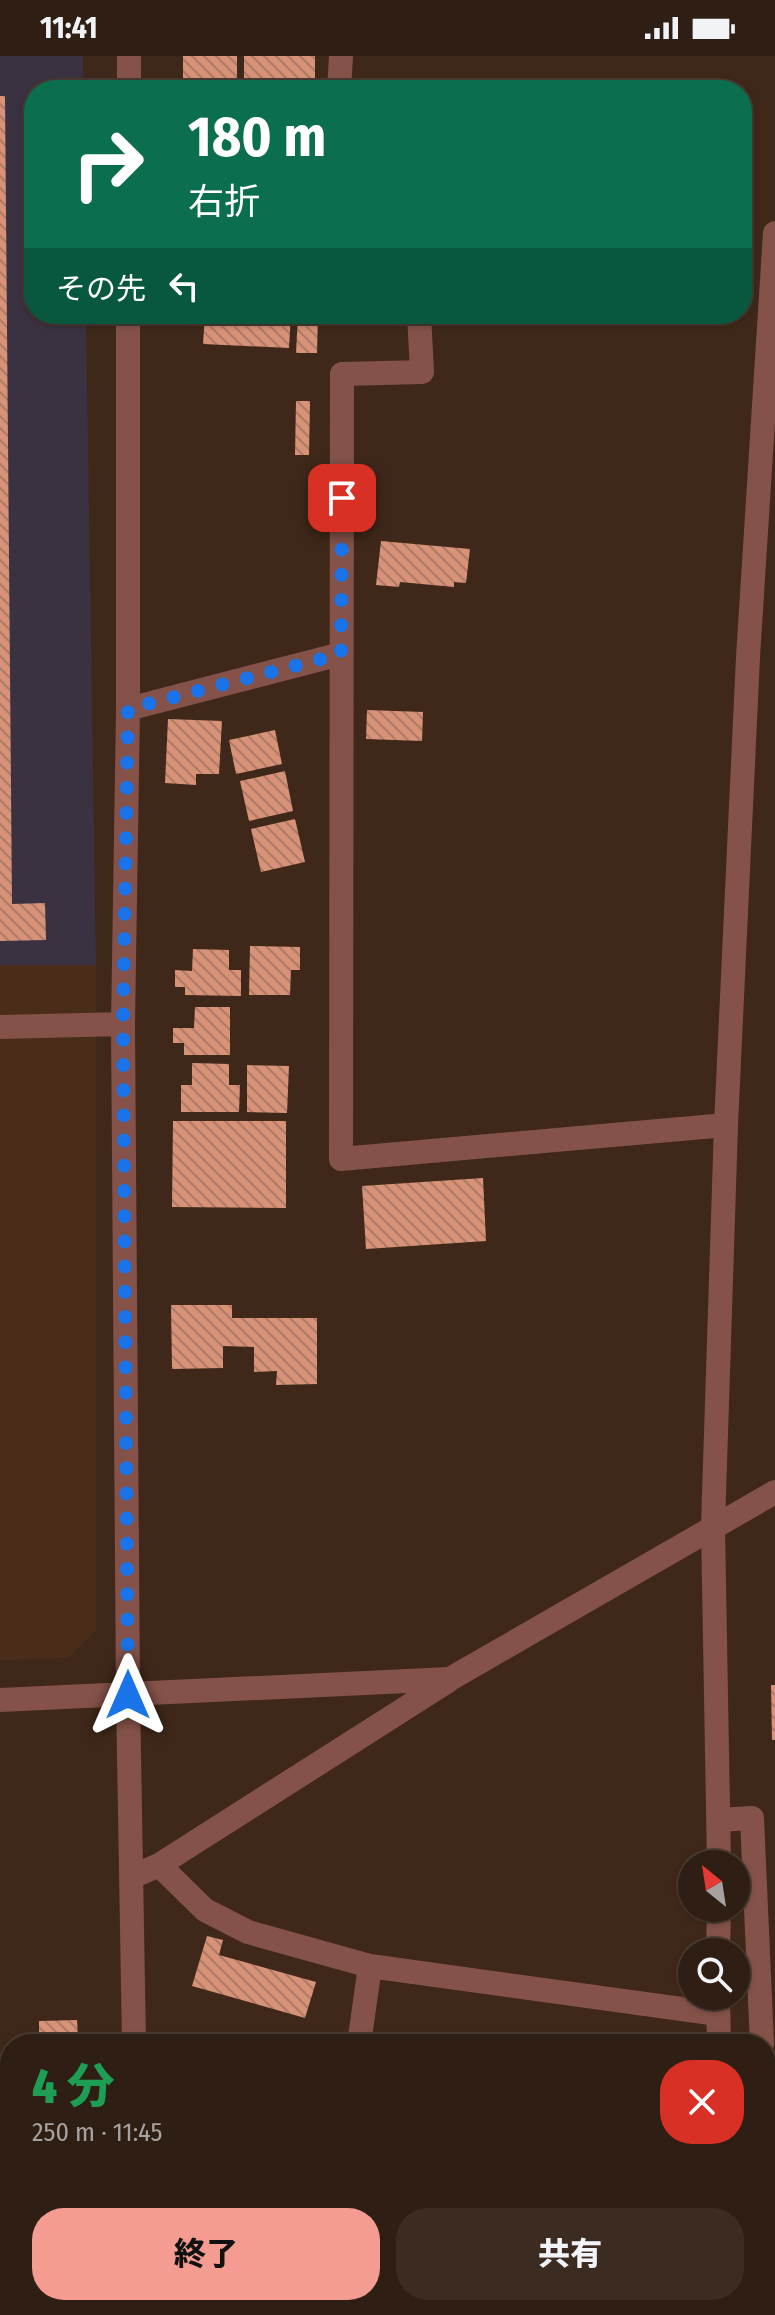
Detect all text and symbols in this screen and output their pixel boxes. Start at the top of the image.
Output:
text: 11:41 [40,10,98,46]
text: 180 m [188,104,326,171]
icon: right [56,112,160,216]
text: 右折 [188,180,260,224]
icon: left [162,264,206,308]
text: その先 [56,271,146,307]
pin [308,464,376,532]
icon: arrive [320,476,364,520]
position arrow [86,1653,170,1737]
north arrow [678,1850,750,1922]
map controls [678,1850,750,2010]
button: search [678,1938,750,2010]
text: 4 分 [32,2058,115,2116]
button: close [660,2060,744,2144]
text: 250 m · 11:45 [32,2117,162,2148]
button: 終了 [32,2208,380,2300]
button: 共有 [396,2208,744,2300]

